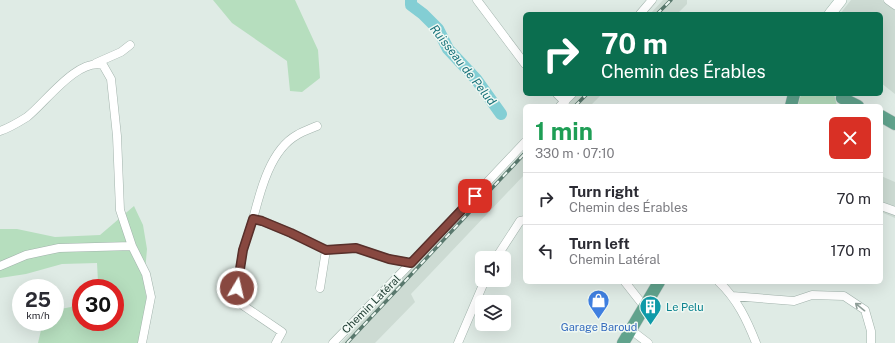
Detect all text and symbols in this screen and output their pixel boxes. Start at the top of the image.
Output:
water label: Ruisseau de Pelud [427,22,499,108]
text: 70 m [601,27,668,60]
icon: right [535,28,587,80]
text: Chemin des Érables [601,61,766,82]
text: 1 min [535,117,593,145]
button: close [829,117,871,159]
text: 330 m · 07:10 [535,146,615,161]
pin [458,179,492,213]
text: Turn right [569,183,639,200]
icon: arrive [464,185,486,207]
icon: right [535,188,557,210]
text: 70 m [836,190,871,207]
text: Chemin des Érables [569,200,688,215]
text: Turn left [569,235,630,252]
icon: left [535,240,557,262]
text: 170 m [830,242,871,259]
map controls [475,251,511,331]
button: sound [475,251,511,287]
text: Chemin Latéral [569,252,660,267]
position arrow [216,267,258,309]
street label: Chemin Latéral [339,272,403,336]
speed limit sign: 30 [72,279,124,331]
text: 25 [25,288,51,312]
shop icon: Garage Baroud [586,288,612,321]
building icon: Le Pelu [638,294,664,327]
button: layers [475,295,511,331]
place label: Le Pelu [666,301,704,313]
one-way arrow [855,303,866,312]
text: km/h [26,309,50,321]
place label: Garage Baroud [561,321,637,333]

